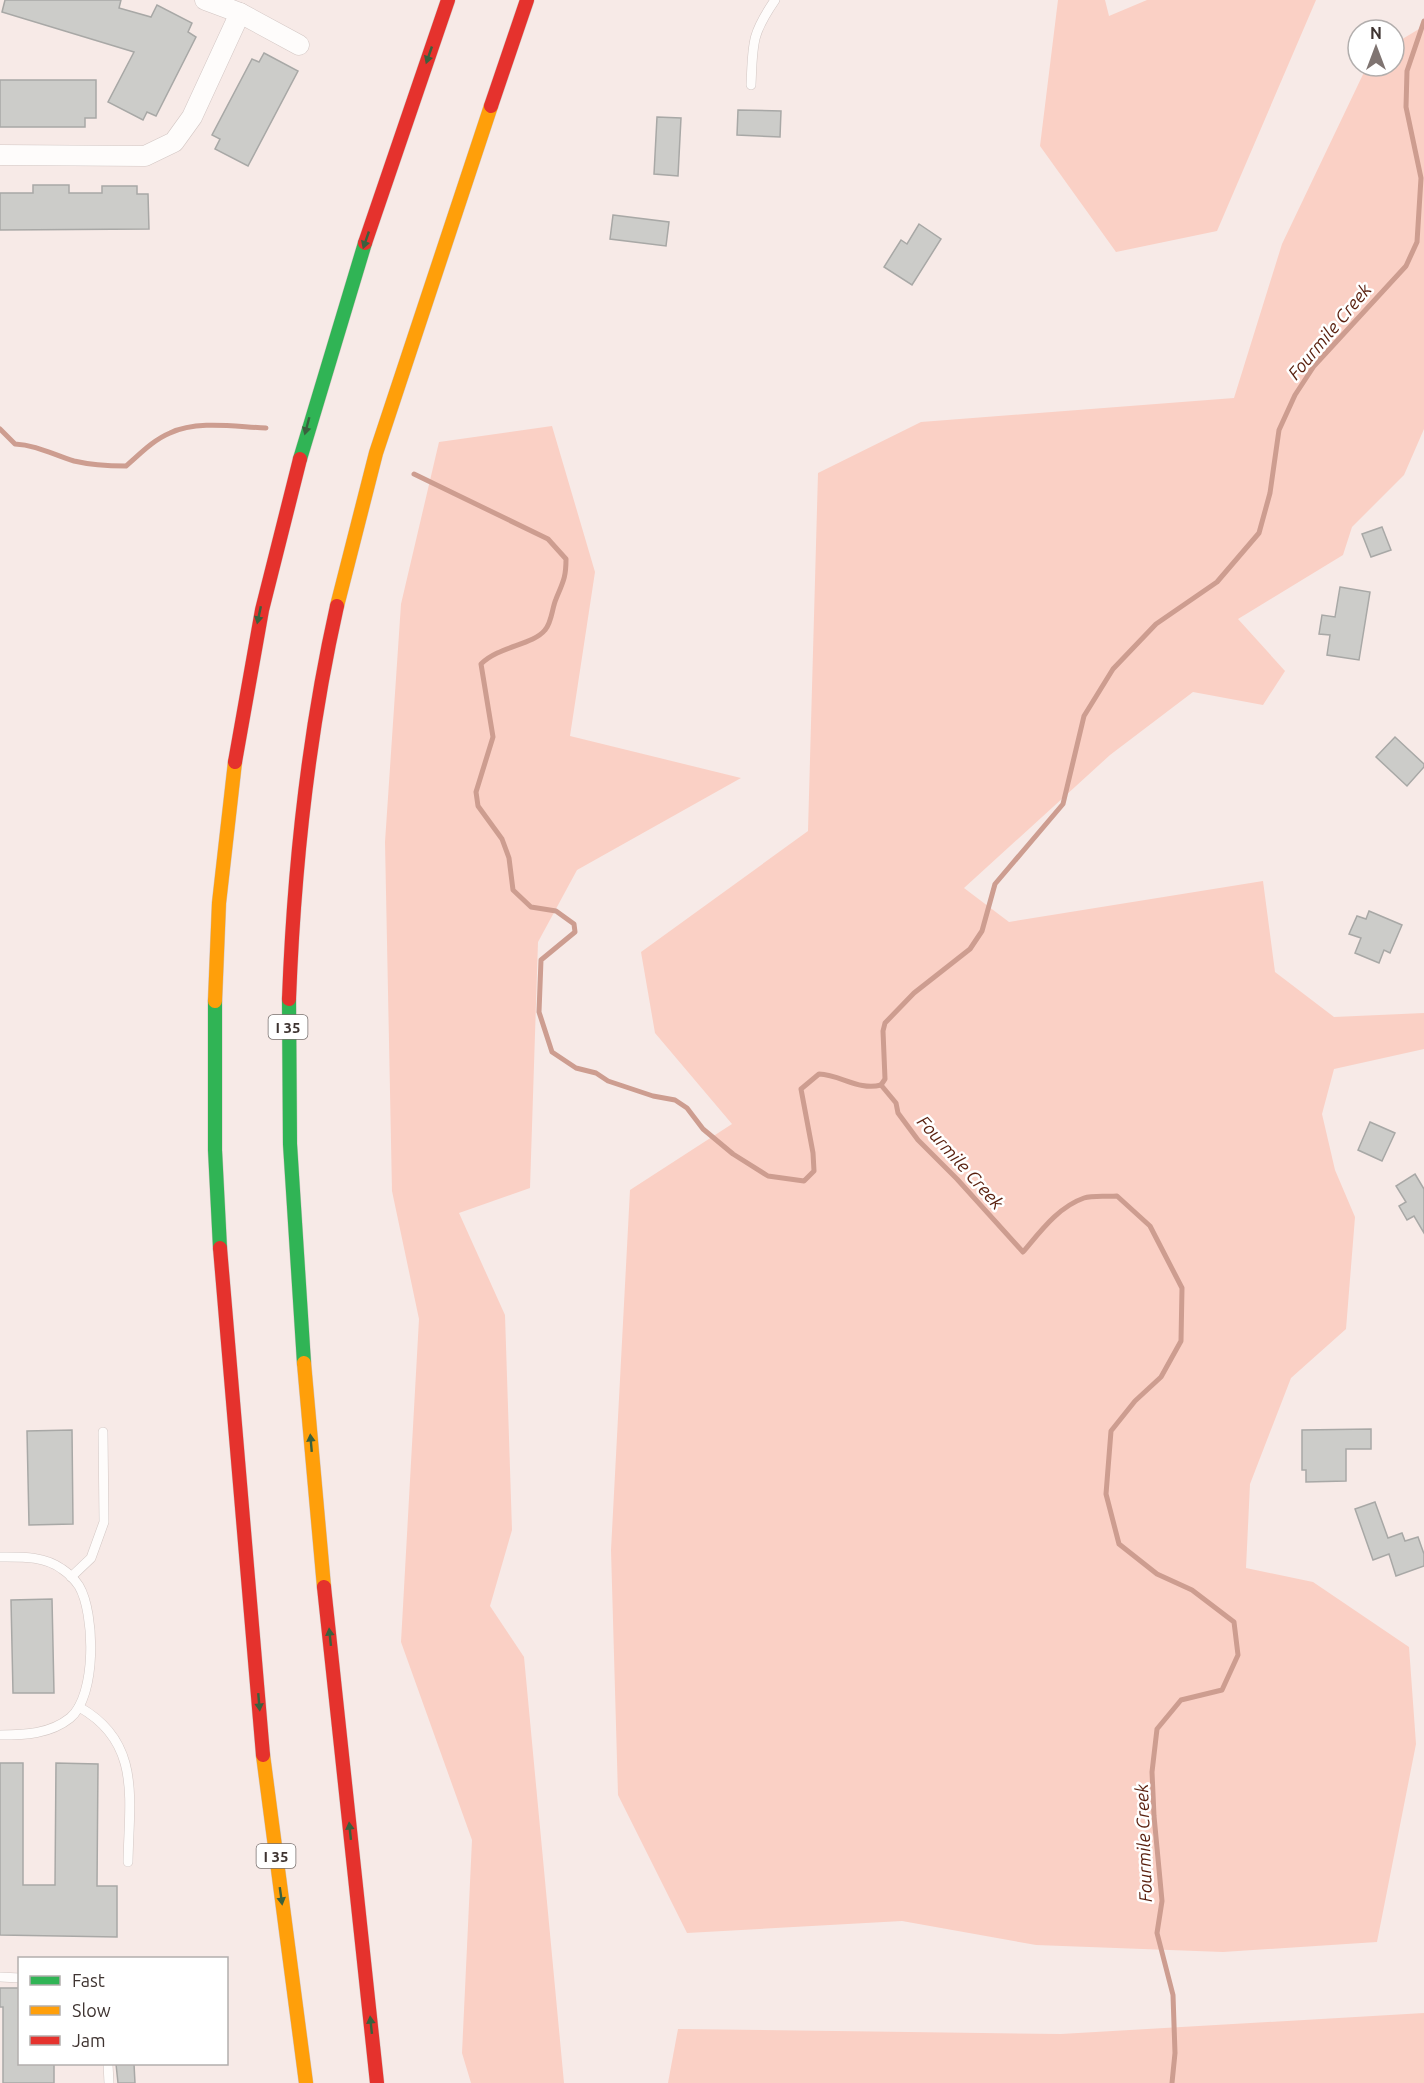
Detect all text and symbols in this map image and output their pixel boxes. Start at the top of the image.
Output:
north arrow [1346,18,1406,78]
text: N [1370,24,1382,42]
one-way arrow [423,46,433,64]
one-way arrow [361,231,371,249]
water label: Fourmile Creek [1283,279,1375,383]
one-way arrow [302,417,311,435]
one-way arrow [254,606,263,625]
road number: I 35 [268,1015,308,1039]
water label: Fourmile Creek [914,1111,1009,1213]
one-way arrow [306,1433,316,1452]
one-way arrow [325,1628,335,1647]
one-way arrow [254,1693,264,1712]
water label: Fourmile Creek [1131,1783,1155,1903]
one-way arrow [345,1821,355,1840]
road number: I 35 [256,1844,296,1868]
one-way arrow [277,1886,286,1905]
legend [18,1957,228,2065]
text: Fast [72,1970,105,1990]
text: Slow [72,2000,111,2020]
one-way arrow [366,2015,376,2034]
text: Jam [72,2030,106,2050]

